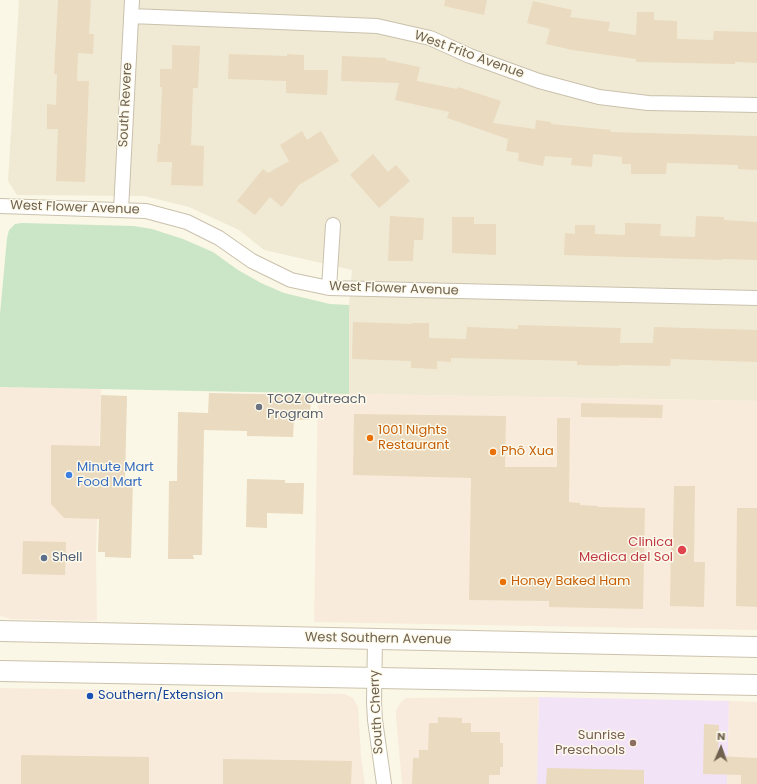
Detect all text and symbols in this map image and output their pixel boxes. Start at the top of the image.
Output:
street label: West Frito Avenue [412,28,526,82]
street label: South Revere [116,62,136,148]
street label: West Flower Avenue [10,198,140,218]
street label: West Flower Avenue [329,279,459,299]
place label: TCOZ Outreach Program [267,392,366,423]
marker: TCOZ Outreach Program [254,402,264,412]
place label: 1001 Nights Restaurant [378,423,449,454]
marker: 1001 Nights Restaurant [365,433,375,443]
place label: Phô Xua [501,444,554,460]
marker: Phô Xua [488,447,498,457]
place label: Minute Mart Food Mart [77,460,154,491]
marker: Minute Mart Food Mart [64,470,74,480]
place label: Clinica Medica del Sol [579,535,673,566]
marker: Clinica Medica del Sol [676,544,688,556]
place label: Shell [52,550,82,566]
marker: Shell [39,553,49,563]
place label: Honey Baked Ham [511,574,630,590]
marker: Honey Baked Ham [498,577,508,587]
street label: West Southern Avenue [305,630,451,648]
street label: South Cherry [367,670,387,754]
place label: Southern/Extension [98,688,223,704]
marker: Southern/Extension [85,691,95,701]
place label: Sunrise Preschools [555,728,625,759]
north arrow [701,728,741,768]
text: N [717,728,726,744]
marker: Sunrise Preschools [628,738,638,748]

